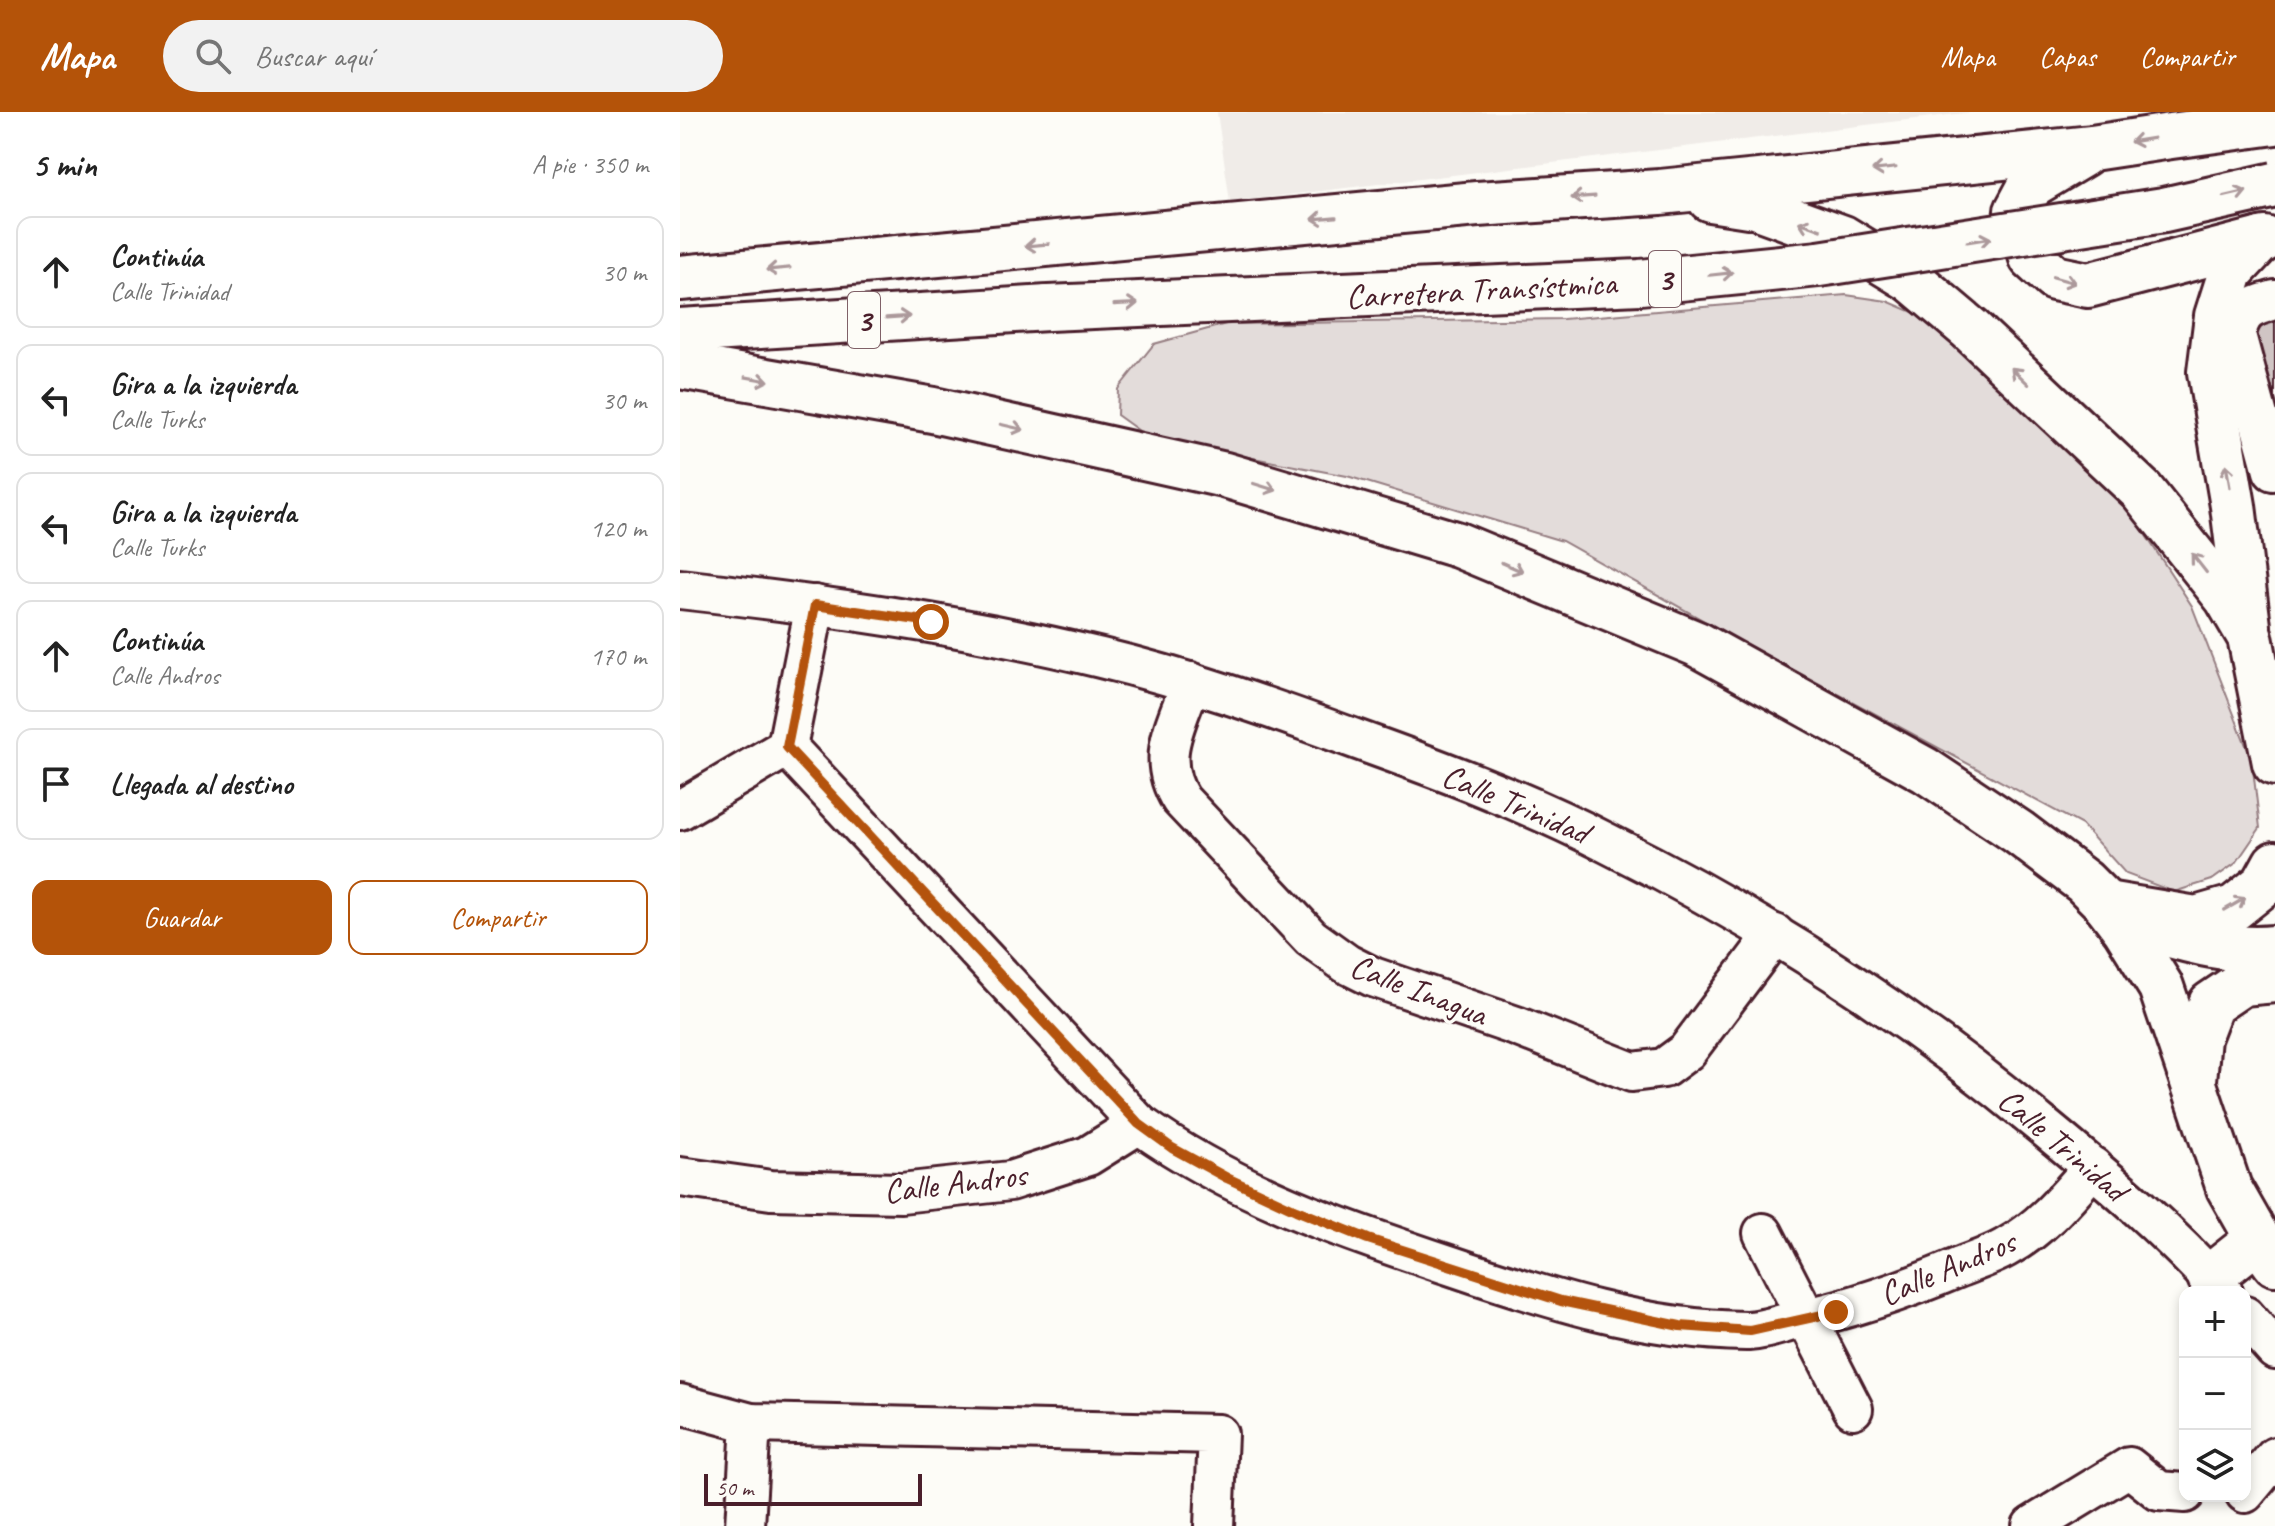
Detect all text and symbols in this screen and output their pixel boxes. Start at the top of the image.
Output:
search box [163,20,723,92]
text: Mapa [40,33,115,80]
icon: search [191,34,235,78]
text: Buscar aquí [255,37,372,75]
text: Mapa [1941,39,1995,74]
text: Capas [2039,39,2096,74]
text: Compartir [2140,39,2235,74]
one-way arrow [2130,133,2155,148]
text: 5 min [32,143,97,186]
text: A pie · 350 m [532,148,648,181]
one-way arrow [1871,162,1898,177]
one-way arrow [2221,186,2247,201]
one-way arrow [1570,190,1597,205]
one-way arrow [1311,211,1337,226]
one-way arrow [1798,218,1823,232]
one-way arrow [1966,231,1991,246]
text: Continúa [110,237,203,275]
one-way arrow [1024,237,1051,252]
icon: ahead [34,250,78,294]
road number: 3 [1649,251,1681,307]
text: 30 m [602,256,646,289]
one-way arrow [765,261,792,276]
street label: Carretera Transístmica [1345,261,1620,318]
one-way arrow [1707,266,1734,281]
one-way arrow [2051,273,2077,288]
text: Calle Trinidad [110,275,229,308]
road number: 3 [848,292,880,348]
one-way arrow [1112,297,1139,312]
one-way arrow [884,310,911,325]
text: Gira a la izquierda [110,365,296,403]
one-way arrow [2010,367,2030,386]
one-way arrow [744,373,769,388]
icon: left [34,378,78,422]
text: 30 m [602,384,646,417]
text: Calle Turks [110,403,204,436]
one-way arrow [999,420,1025,435]
one-way arrow [2219,464,2234,489]
one-way arrow [1252,480,1278,495]
text: Gira a la izquierda [110,493,296,531]
icon: left [34,506,78,550]
text: 120 m [590,512,646,545]
text: Calle Turks [110,531,204,564]
one-way arrow [2190,553,2208,574]
one-way arrow [1499,561,1524,576]
route start [913,604,949,640]
text: Continúa [110,621,203,659]
icon: ahead [34,634,78,678]
text: 170 m [590,640,646,673]
text: Calle Andros [110,659,220,692]
street label: Calle Trinidad [1436,753,1600,855]
icon: arrive [34,762,78,806]
text: Llegada al destino [110,765,293,803]
button: Guardar [32,880,332,955]
button: Compartir [348,880,648,955]
one-way arrow [2223,896,2246,912]
street label: Calle Inagua [1344,944,1495,1036]
street label: Calle Trinidad [1989,1078,2140,1214]
street label: Calle Andros [881,1152,1032,1213]
street label: Calle Andros [1873,1218,2025,1315]
map controls [2179,1286,2251,1502]
button: + [2179,1286,2251,1358]
route end [1818,1294,1854,1330]
button: − [2179,1358,2251,1430]
button: layers [2179,1430,2251,1502]
scale bar [704,1470,922,1506]
text: 50 m [716,1474,753,1502]

